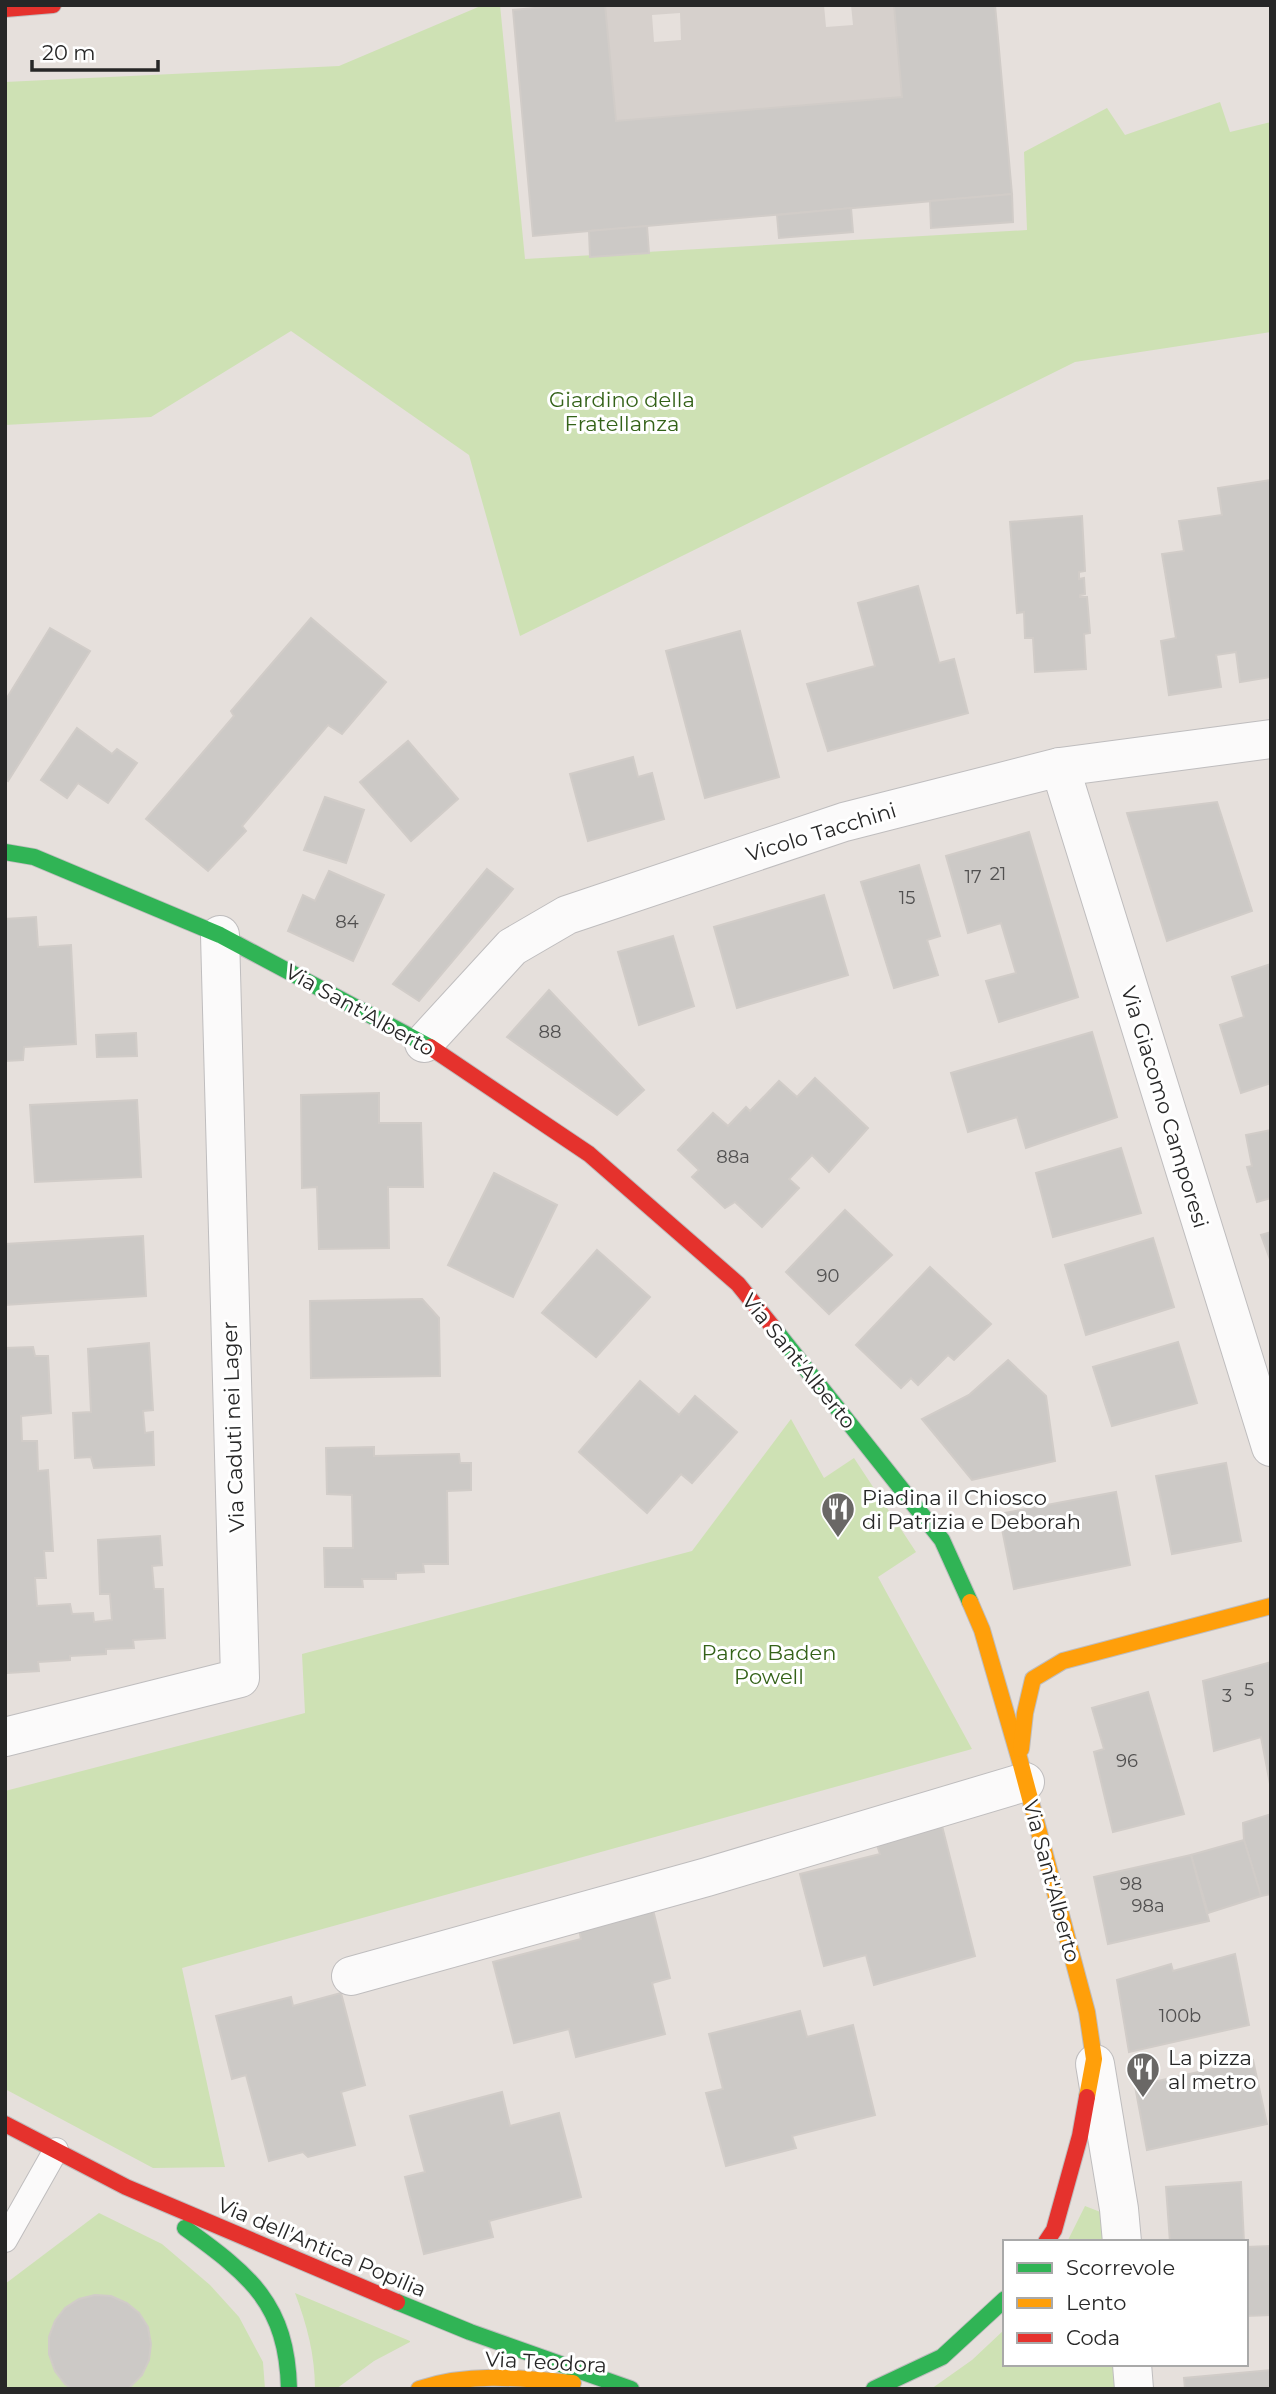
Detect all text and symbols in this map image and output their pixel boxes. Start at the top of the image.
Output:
scale bar [32,28,158,72]
text: 20 m [42,40,96,65]
park label: Giardino della Fratellanza [549,387,695,436]
street label: Vicolo Tacchini [743,797,899,867]
house number: 21 [990,863,1006,885]
house number: 17 [964,866,982,888]
house number: 15 [899,887,915,909]
house number: 84 [335,911,359,933]
street label: Via Sant'Alberto [281,959,439,1061]
street label: Via Giacomo Camporesi [1116,983,1214,1231]
house number: 88 [539,1021,561,1043]
house number: 88a [716,1146,750,1168]
house number: 90 [817,1265,839,1287]
street label: Via Sant'Alberto [737,1288,861,1434]
street label: Via Caduti nei Lager [217,1321,249,1533]
place label: Piadina il Chiosco di Patrizia e Deborah [862,1485,1081,1534]
restaurant icon: Piadina il Chiosco di Patrizia e Deborah [819,1490,857,1539]
park label: Parco Baden Powell [702,1640,836,1689]
house number: 5 [1244,1679,1254,1701]
house number: 3 [1222,1685,1232,1707]
house number: 96 [1116,1750,1138,1772]
street label: Via Sant'Alberto [1018,1797,1086,1965]
house number: 98 [1120,1873,1142,1895]
house number: 98a [1131,1895,1165,1917]
house number: 100b [1159,2005,1201,2027]
place label: La pizza al metro [1168,2045,1256,2094]
restaurant icon: La pizza al metro [1124,2050,1162,2099]
street label: Via dell'Antica Popilia [214,2192,430,2302]
legend [1003,2240,1248,2366]
text: Scorrevole [1066,2255,1175,2280]
text: Lento [1066,2290,1126,2315]
text: Coda [1066,2325,1120,2350]
street label: Via Teodora [484,2346,608,2378]

